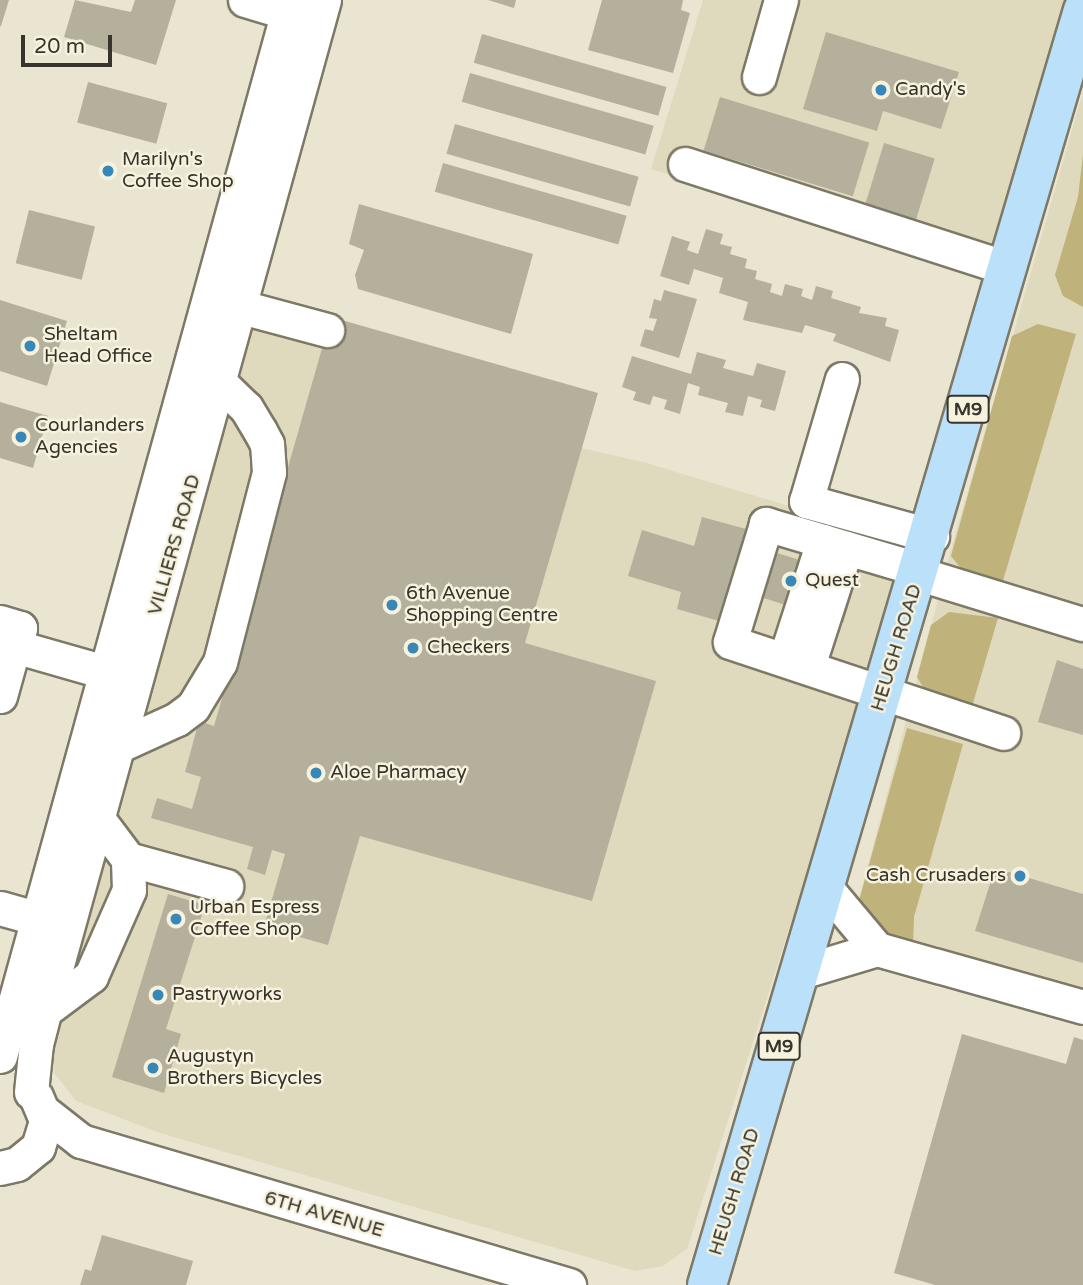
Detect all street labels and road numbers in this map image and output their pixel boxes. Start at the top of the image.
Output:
road number: M9 [945,394,991,424]
street label: VILLIERS ROAD [144,472,206,618]
street label: HEUGH ROAD [867,582,927,714]
road number: M9 [756,1031,802,1060]
street label: HEUGH ROAD [705,1126,765,1258]
street label: 6TH AVENUE [262,1187,386,1243]

